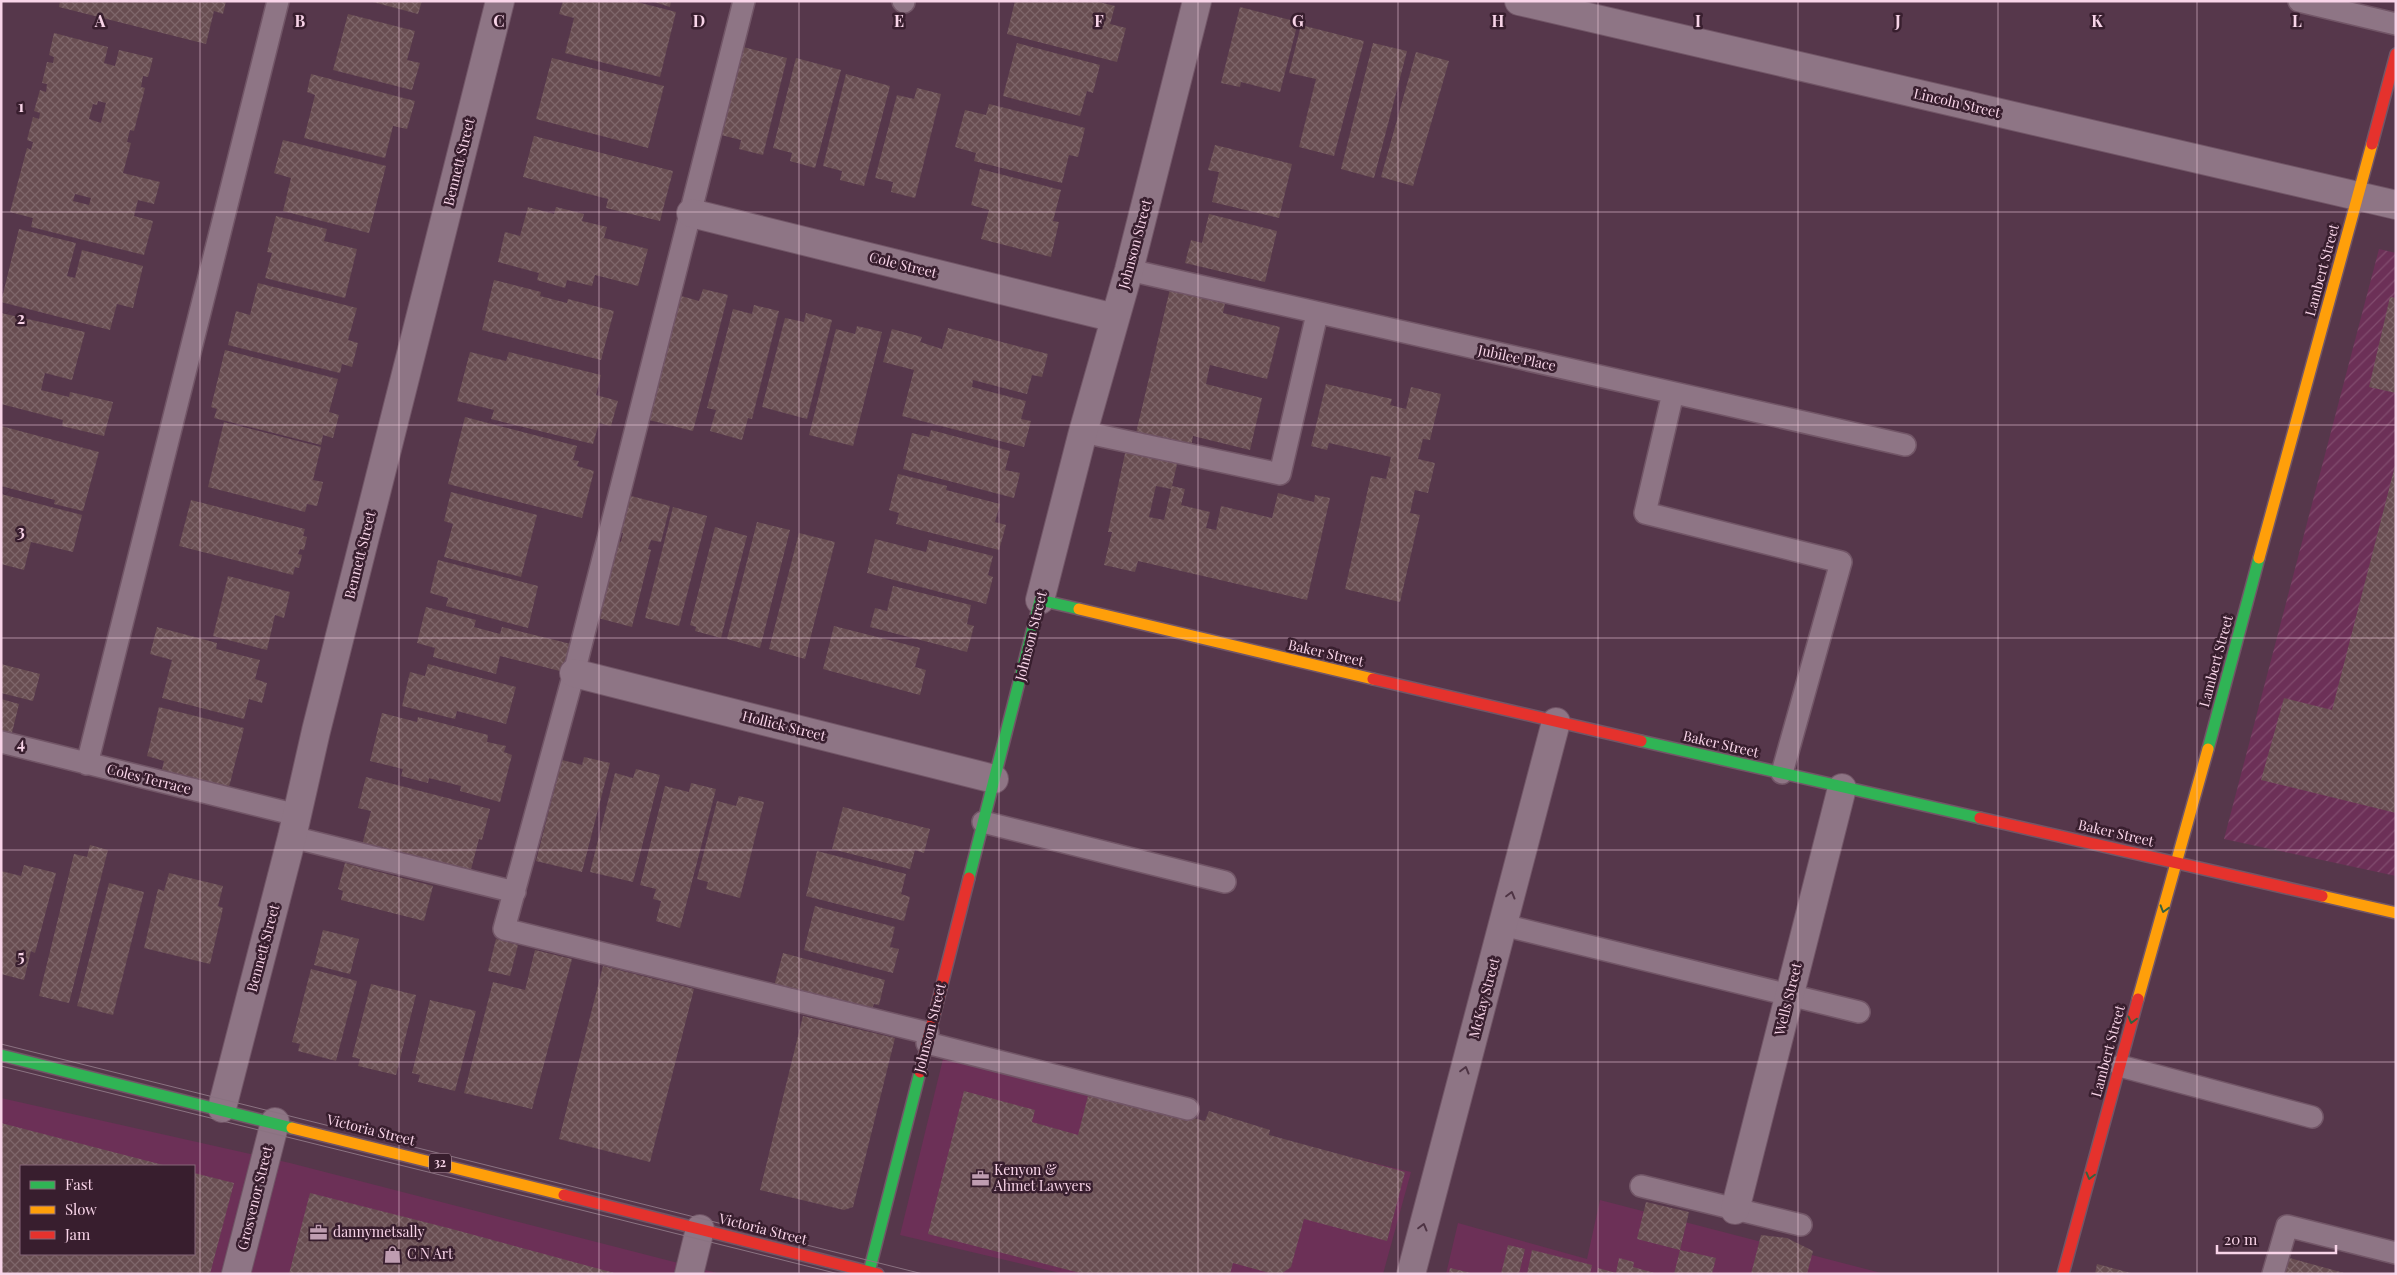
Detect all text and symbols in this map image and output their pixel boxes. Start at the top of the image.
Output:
text: A [94,10,106,31]
text: B [295,10,306,31]
text: C [493,10,505,31]
text: D [693,10,705,31]
text: E [894,10,904,31]
text: F [1094,10,1104,31]
text: G [1292,10,1304,31]
text: H [1492,10,1505,31]
text: I [1695,10,1701,31]
text: J [1894,10,1901,31]
text: K [2091,10,2103,31]
text: L [2292,10,2302,31]
street label: Lincoln Street [1912,83,2003,122]
text: 1 [18,95,24,116]
street label: Bennett Street [438,115,479,208]
street label: Johnson Street [1113,196,1156,292]
street label: Lambert Street [2300,221,2343,318]
street label: Cole Street [867,247,940,282]
text: 2 [17,307,25,328]
street label: Jubilee Place [1476,340,1558,375]
street label: Bennett Street [339,508,380,601]
text: 3 [17,520,25,541]
street label: Johnson Street [1010,588,1051,684]
street label: Lambert Street [2194,612,2237,709]
street label: Baker Street [1286,635,1367,671]
street label: Hollick Street [740,706,829,745]
street label: Baker Street [1681,726,1762,762]
text: 4 [17,732,25,753]
street label: Coles Terrace [105,759,193,798]
street label: Baker Street [2076,815,2157,851]
one-way arrow [1505,891,1516,900]
street label: Bennett Street [242,901,284,994]
one-way arrow [2159,904,2169,913]
text: 5 [17,945,25,966]
street label: McKay Street [1464,955,1504,1040]
street label: Wells Street [1769,960,1806,1038]
street label: Johnson Street [909,980,950,1076]
street label: Lambert Street [2086,1002,2129,1099]
one-way arrow [2127,1015,2138,1024]
one-way arrow [1459,1065,1470,1074]
street label: Victoria Street [324,1109,418,1150]
street label: Grosvenor Street [232,1143,277,1252]
road number: 32 [429,1154,451,1172]
place label: Kenyon & Ahmet Lawyers [993,1160,1091,1195]
legend [20,1165,195,1255]
office icon: Kenyon & Ahmet Lawyers [970,1168,990,1188]
one-way arrow [2085,1172,2095,1180]
text: Fast [65,1174,94,1194]
text: Slow [65,1199,97,1219]
street label: Victoria Street [716,1208,810,1249]
office icon: dannymetsally [309,1222,329,1242]
place label: dannymetsally [333,1222,425,1241]
one-way arrow [1417,1222,1428,1231]
scale bar [2217,1222,2336,1254]
text: Jam [64,1224,91,1244]
text: 20 m [2224,1229,2258,1249]
shop icon: C N Art [383,1244,403,1264]
place label: C N Art [407,1244,454,1263]

